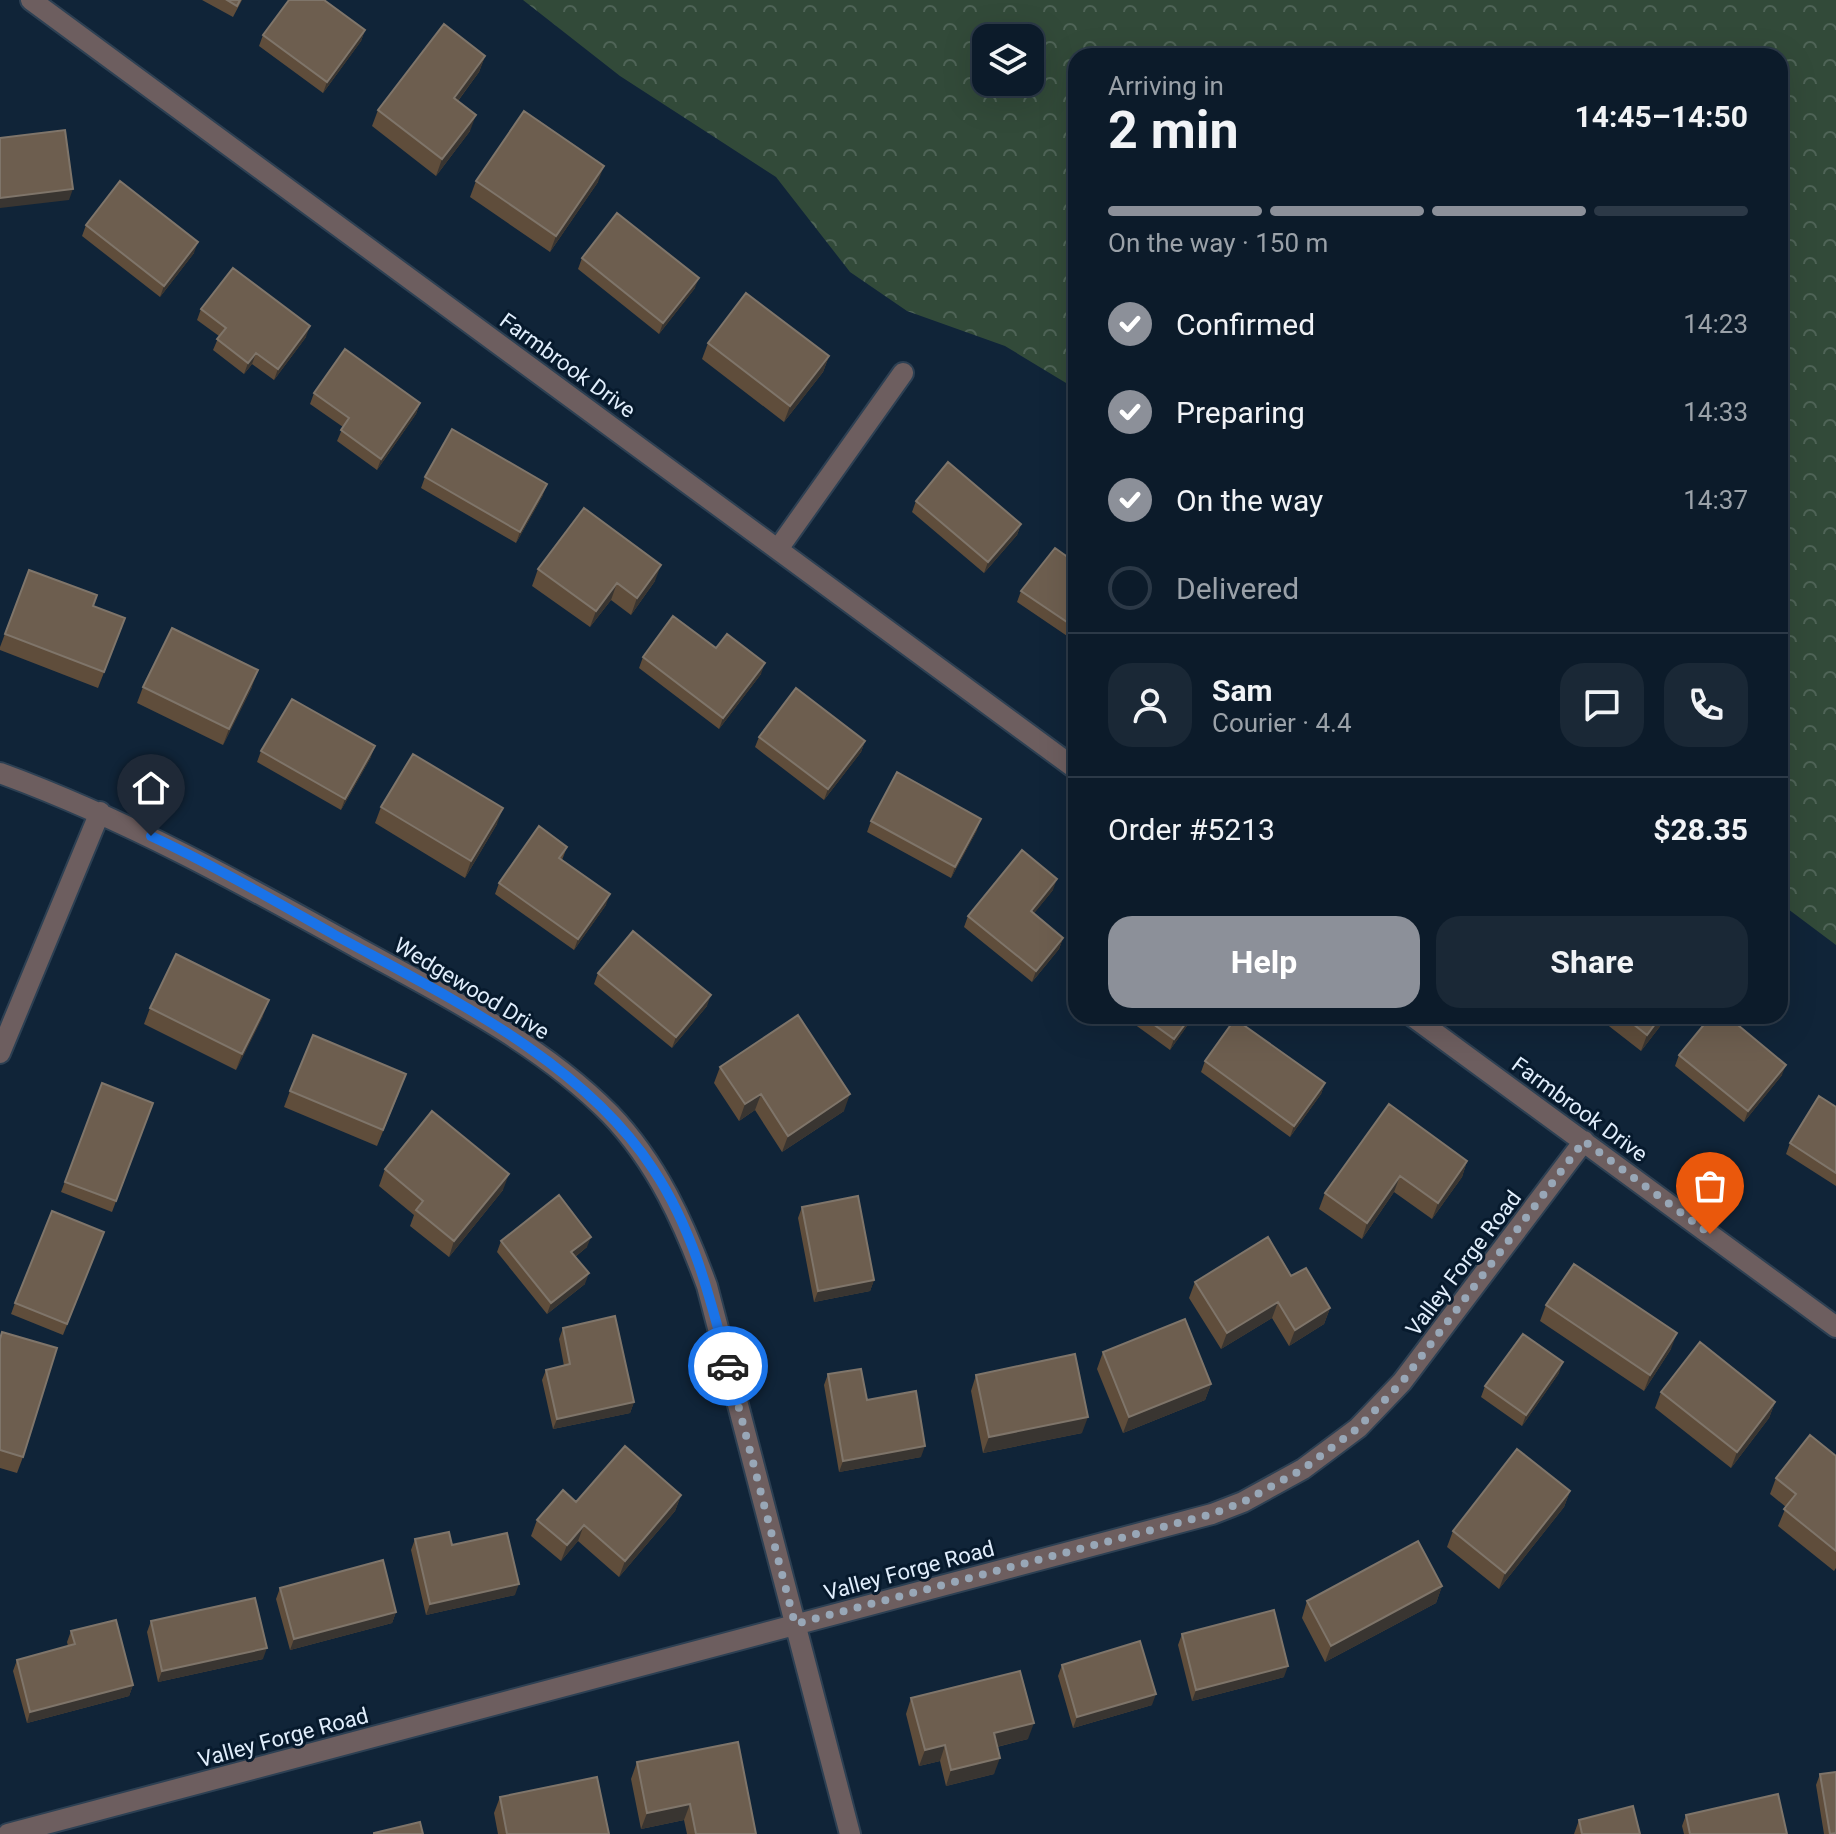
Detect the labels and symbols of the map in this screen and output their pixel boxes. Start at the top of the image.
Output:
street label: Farmbrook Drive [495,308,640,423]
pin [117,754,185,836]
street label: Wedgewood Drive [390,932,554,1045]
street label: Farmbrook Drive [1507,1052,1652,1167]
pin [1676,1152,1744,1234]
street label: Valley Forge Road [1401,1186,1526,1341]
courier [688,1326,768,1406]
street label: Valley Forge Road [821,1536,997,1605]
street label: Valley Forge Road [195,1703,371,1772]

